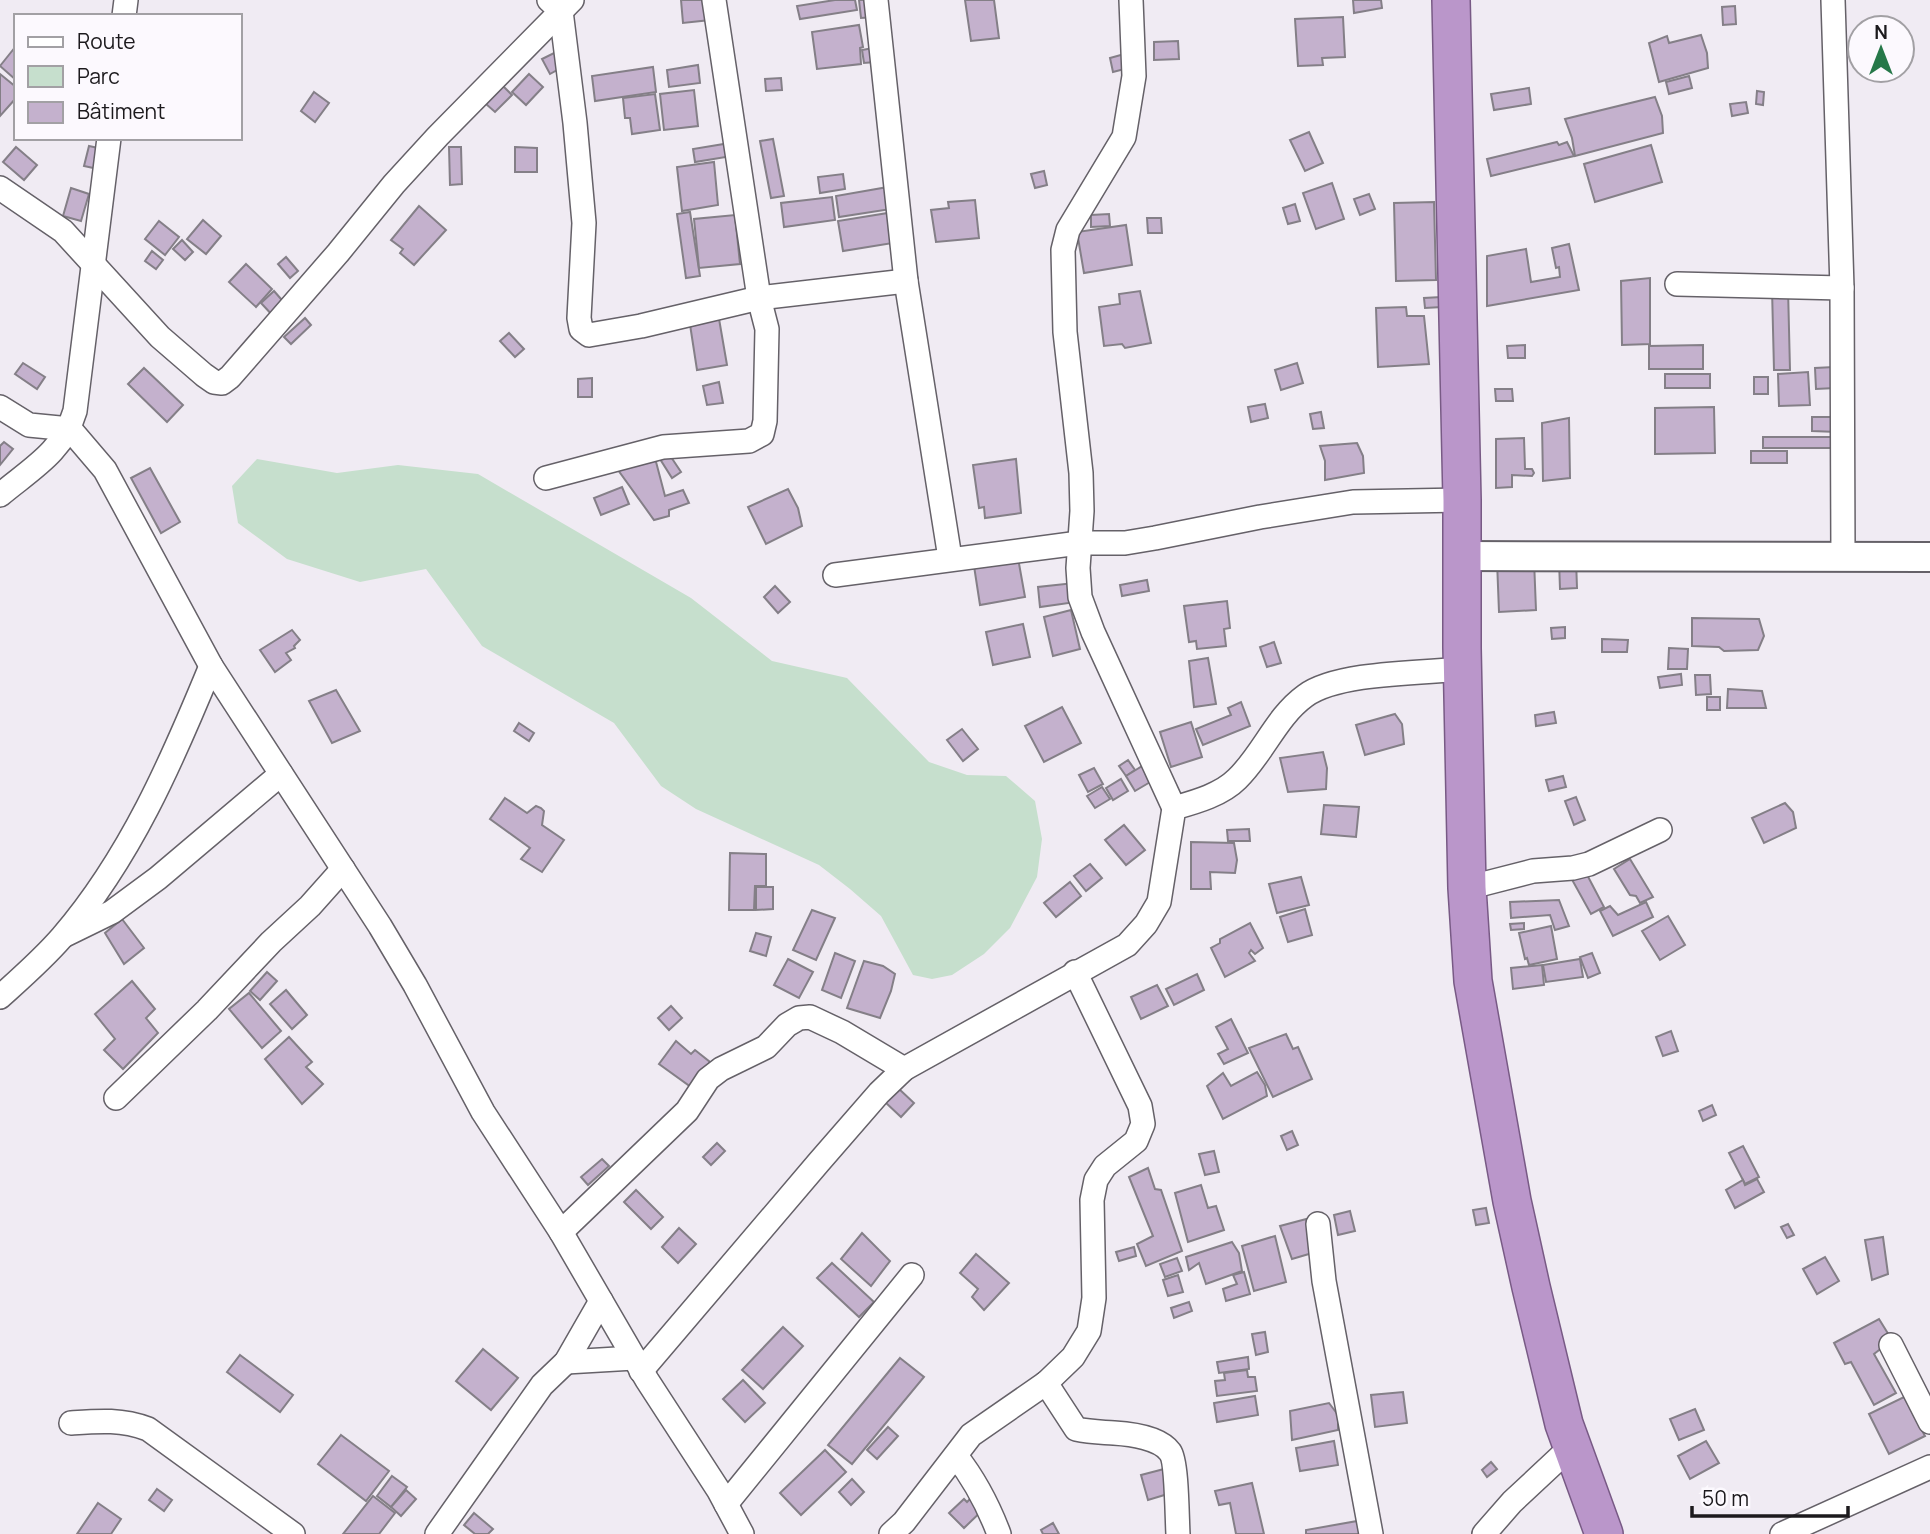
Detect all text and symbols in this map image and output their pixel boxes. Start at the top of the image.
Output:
legend [14,14,242,140]
north arrow [1846,14,1916,84]
text: N [1874,19,1888,45]
text: Route [77,27,135,55]
text: Parc [77,62,120,90]
text: Bâtiment [77,97,165,125]
scale bar [1692,1474,1848,1518]
text: 50 m [1702,1484,1749,1512]

